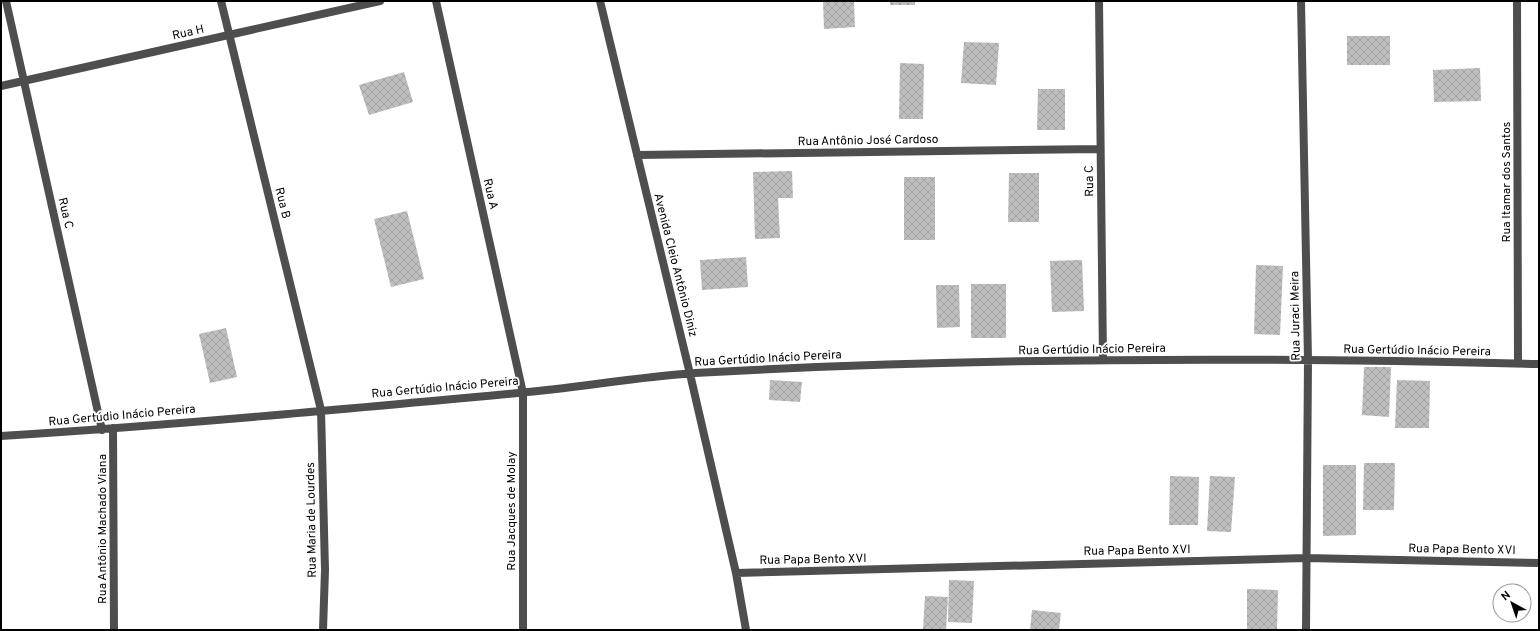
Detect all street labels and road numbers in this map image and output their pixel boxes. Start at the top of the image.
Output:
street label: Rua H [171,22,206,44]
street label: Rua Itamar dos Santos [1499,122,1515,242]
street label: Rua Antônio José Cardoso [798,132,939,150]
street label: Rua C [1082,165,1098,197]
street label: Rua A [479,177,501,211]
street label: Rua B [270,186,294,221]
street label: Avenida Cleio Antônio Diniz [649,192,701,339]
street label: Rua C [54,196,76,231]
street label: Rua Juraci Meira [1287,271,1305,361]
street label: Rua Gertúdio Inácio Pereira [1018,341,1166,359]
street label: Rua Gertúdio Inácio Pereira [1343,342,1491,360]
street label: Rua Gertúdio Inácio Pereira [694,347,842,371]
street label: Rua Gertúdio Inácio Pereira [371,374,519,402]
street label: Rua Gertúdio Inácio Pereira [48,402,196,430]
street label: Rua Jacques de Molay [504,451,520,571]
street label: Rua Antônio Machado Viana [95,454,111,604]
street label: Rua Maria de Lourdes [303,462,321,578]
street label: Rua Papa Bento XVI [1408,541,1516,559]
street label: Rua Papa Bento XVI [1083,542,1191,560]
street label: Rua Papa Bento XVI [759,551,867,569]

